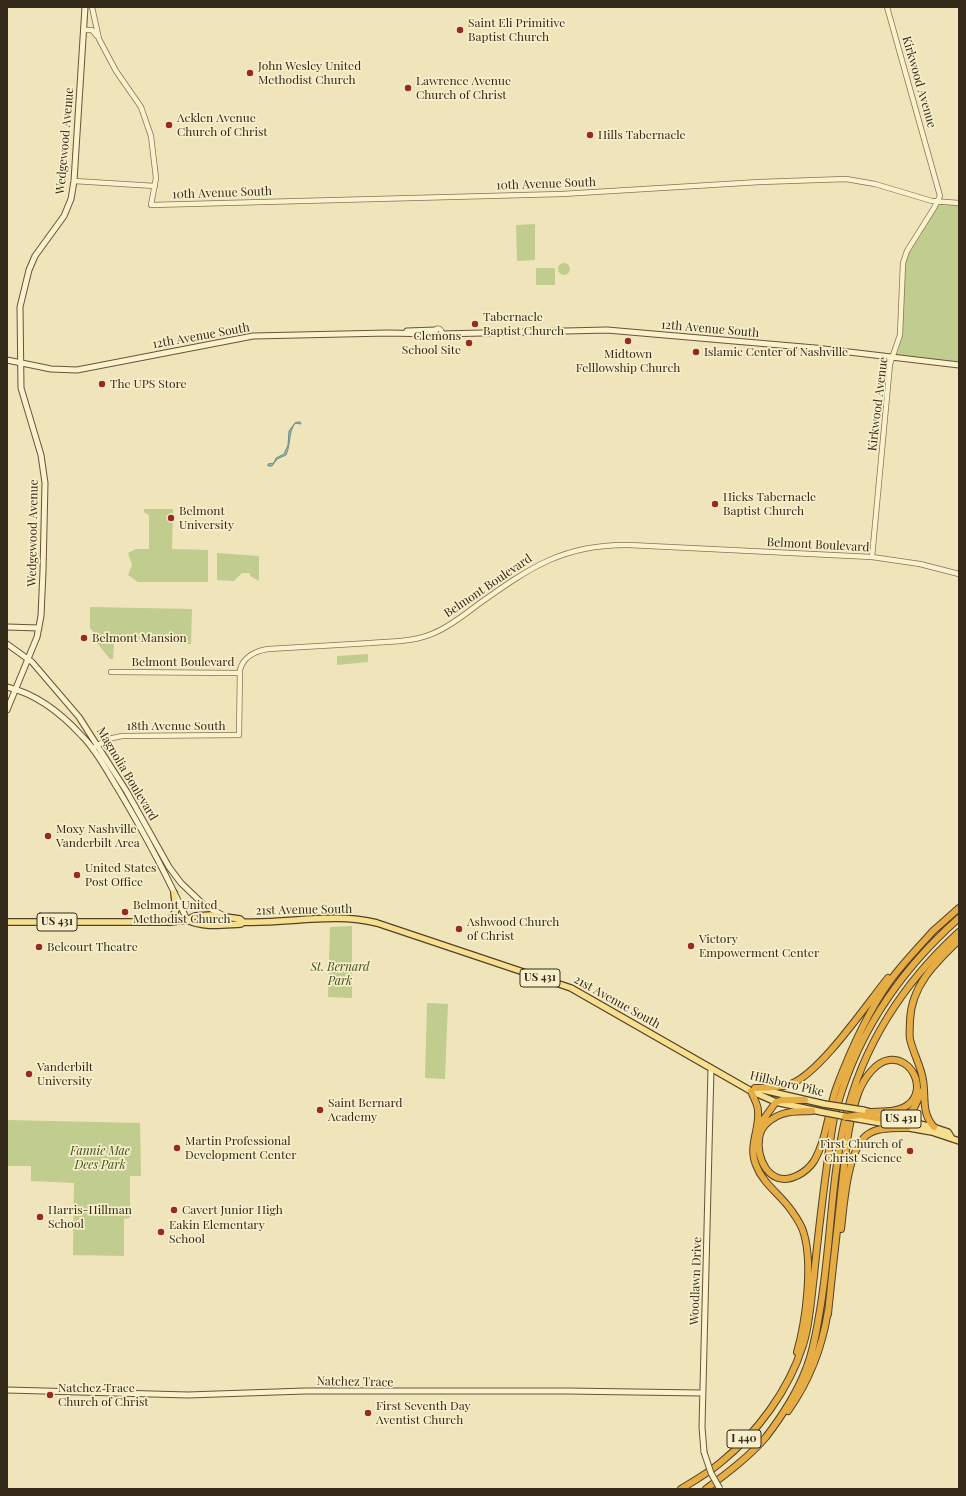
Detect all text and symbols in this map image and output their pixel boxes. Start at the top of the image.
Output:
place label: Saint Eli Primitive Baptist Church [468,16,565,44]
marker: Saint Eli Primitive Baptist Church [455,25,465,35]
street label: Kirkwood Avenue [899,34,939,130]
place label: John Wesley United Methodist Church [258,59,361,87]
marker: John Wesley United Methodist Church [245,68,255,78]
place label: Lawrence Avenue Church of Christ [416,74,511,102]
marker: Lawrence Avenue Church of Christ [403,83,413,93]
street label: Wedgewood Avenue [53,87,77,195]
place label: Acklen Avenue Church of Christ [177,111,268,139]
marker: Acklen Avenue Church of Christ [164,120,174,130]
place label: Hills Tabernacle [598,128,686,142]
marker: Hills Tabernacle [585,130,595,140]
street label: 10th Avenue South [496,175,596,193]
street label: 10th Avenue South [172,184,272,202]
place label: Tabernacle Baptist Church [483,310,564,338]
street label: 12th Avenue South [660,318,760,340]
marker: Tabernacle Baptist Church [470,319,480,329]
street label: 12th Avenue South [151,320,251,352]
place label: Clemons School Site [402,329,461,357]
marker: Midtown Felllowship Church [623,336,633,346]
marker: Clemons School Site [464,338,474,348]
place label: Islamic Center of Nashville [704,345,848,359]
place label: Midtown Felllowship Church [576,347,680,375]
marker: Islamic Center of Nashville [691,347,701,357]
street label: Kirkwood Avenue [865,356,891,452]
place label: The UPS Store [110,377,187,391]
marker: The UPS Store [97,379,107,389]
street label: Wedgewood Avenue [25,479,41,587]
place label: Hicks Tabernacle Baptist Church [723,490,816,518]
marker: Hicks Tabernacle Baptist Church [710,499,720,509]
place label: Belmont University [179,504,234,532]
marker: Belmont University [166,513,176,523]
street label: Belmont Boulevard [766,535,870,555]
street label: Belmont Boulevard [441,551,535,621]
place label: Belmont Mansion [92,631,187,645]
marker: Belmont Mansion [79,633,89,643]
street label: Belmont Boulevard [132,655,234,669]
street label: 18th Avenue South [127,719,225,733]
street label: Magnolia Boulevard [93,725,161,823]
place label: Moxy Nashville Vanderbilt Area [56,822,140,850]
marker: Moxy Nashville Vanderbilt Area [43,831,53,841]
place label: United States Post Office [85,861,156,889]
marker: United States Post Office [72,870,82,880]
place label: Belmont United Methodist Church [133,898,231,926]
street label: 21st Avenue South [256,902,352,918]
marker: Belmont United Methodist Church [120,907,130,917]
road number: US 431 [37,913,77,931]
place label: Ashwood Church of Christ [467,915,559,943]
marker: Ashwood Church of Christ [454,924,464,934]
place label: Victory Empowerment Center [699,932,819,960]
place label: Belcourt Theatre [47,940,138,954]
marker: Victory Empowerment Center [686,941,696,951]
marker: Belcourt Theatre [34,942,44,952]
park label: St. Bernard Park [310,960,370,988]
road number: US 431 [520,969,560,987]
street label: 21st Avenue South [571,972,663,1032]
place label: Vanderbilt University [37,1060,93,1088]
street label: Hillsboro Pike [749,1068,825,1100]
marker: Vanderbilt University [24,1069,34,1079]
place label: Saint Bernard Academy [328,1096,402,1124]
marker: Saint Bernard Academy [315,1105,325,1115]
road number: US 431 [881,1110,921,1128]
place label: Martin Professional Development Center [185,1134,297,1162]
place label: First Church of Christ Science [820,1137,902,1165]
marker: Martin Professional Development Center [172,1143,182,1153]
park label: Fannie Mae Dees Park [70,1144,130,1172]
marker: First Church of Christ Science [905,1146,915,1156]
place label: Harris-Hillman School [48,1203,132,1231]
place label: Cavert Junior High [182,1203,283,1217]
marker: Cavert Junior High [169,1205,179,1215]
marker: Harris-Hillman School [35,1212,45,1222]
place label: Eakin Elementary School [169,1218,265,1246]
marker: Eakin Elementary School [156,1227,166,1237]
street label: Woodlawn Drive [687,1237,705,1325]
street label: Natchez Trace [316,1374,394,1390]
place label: Natchez Trace Church of Christ [58,1381,149,1409]
marker: Natchez Trace Church of Christ [45,1390,55,1400]
place label: First Seventh Day Aventist Church [376,1399,471,1427]
marker: First Seventh Day Aventist Church [363,1408,373,1418]
road number: I 440 [727,1430,761,1448]

